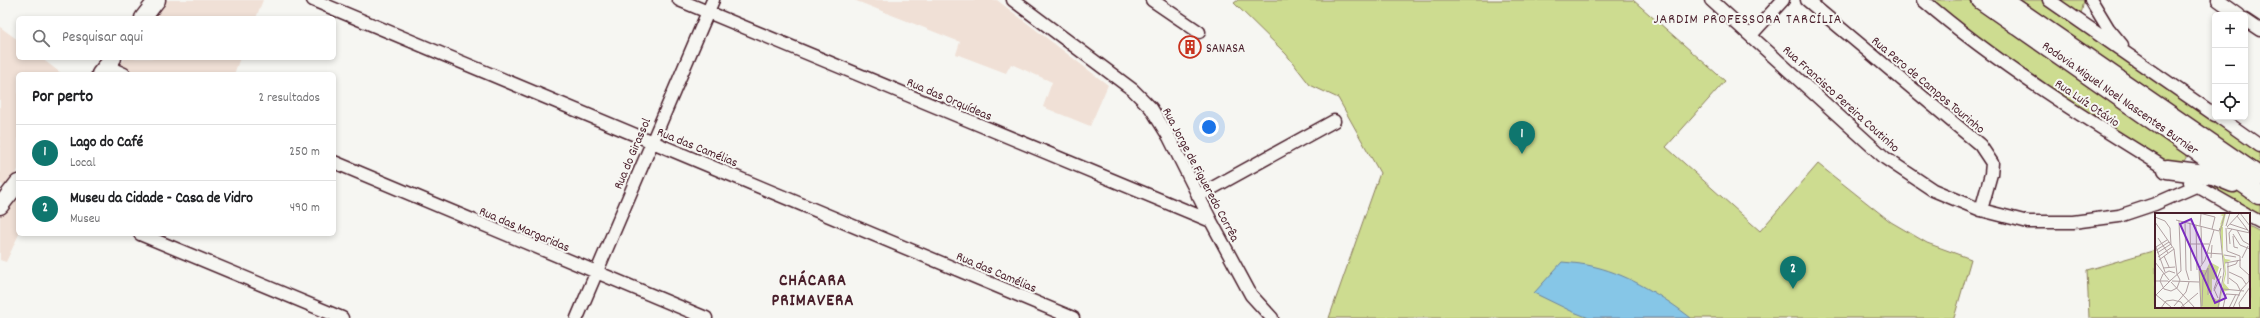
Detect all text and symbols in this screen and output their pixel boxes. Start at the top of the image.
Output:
district label: JARDIM PROFESSORA TARCÍLIA [1653,10,1843,30]
map controls [2212,12,2248,120]
button: + [2212,12,2248,48]
search box [16,16,336,60]
icon: search [30,27,52,49]
text: Pesquisar aqui [62,27,143,49]
street label: Rua Pero de Campos Tourinho [1866,33,1988,139]
building icon: SANASA [1177,34,1203,60]
street label: Rodovia Miguel Noel Nascentes Burnier [2037,38,2202,161]
place label: SANASA [1206,40,1245,59]
street label: Rua Francisco Pereira Coutinho [1777,42,1903,158]
button: − [2212,48,2248,84]
street label: Rua das Orquídeas [903,74,995,127]
street label: Rua Luíz Otávio [2050,75,2123,133]
button: locate [2212,84,2248,120]
text: Por perto [32,86,93,110]
text: 2 resultados [258,89,320,108]
street label: Rua Jorge de Figueredo Corrêa [1156,105,1244,247]
street label: Rua do Girassol [610,115,657,192]
your location [1199,117,1219,137]
pin: 1 [1509,121,1535,154]
street label: Rua das Camélias [654,123,740,173]
text: Lago do Café [70,132,143,154]
text: 1 [44,143,46,162]
text: 250 m [289,143,320,162]
text: Local [70,154,96,173]
text: Museu da Cidade - Casa de Vidro [70,188,253,210]
text: 2 [42,199,48,218]
text: 490 m [290,199,320,218]
street label: Rua das Margaridas [476,203,572,258]
text: Museu [70,210,100,229]
inset map [2155,213,2250,308]
street label: Rua das Camélias [953,248,1039,299]
pin: 2 [1780,256,1806,289]
district label: CHÁCARA PRIMAVERA [772,270,854,314]

